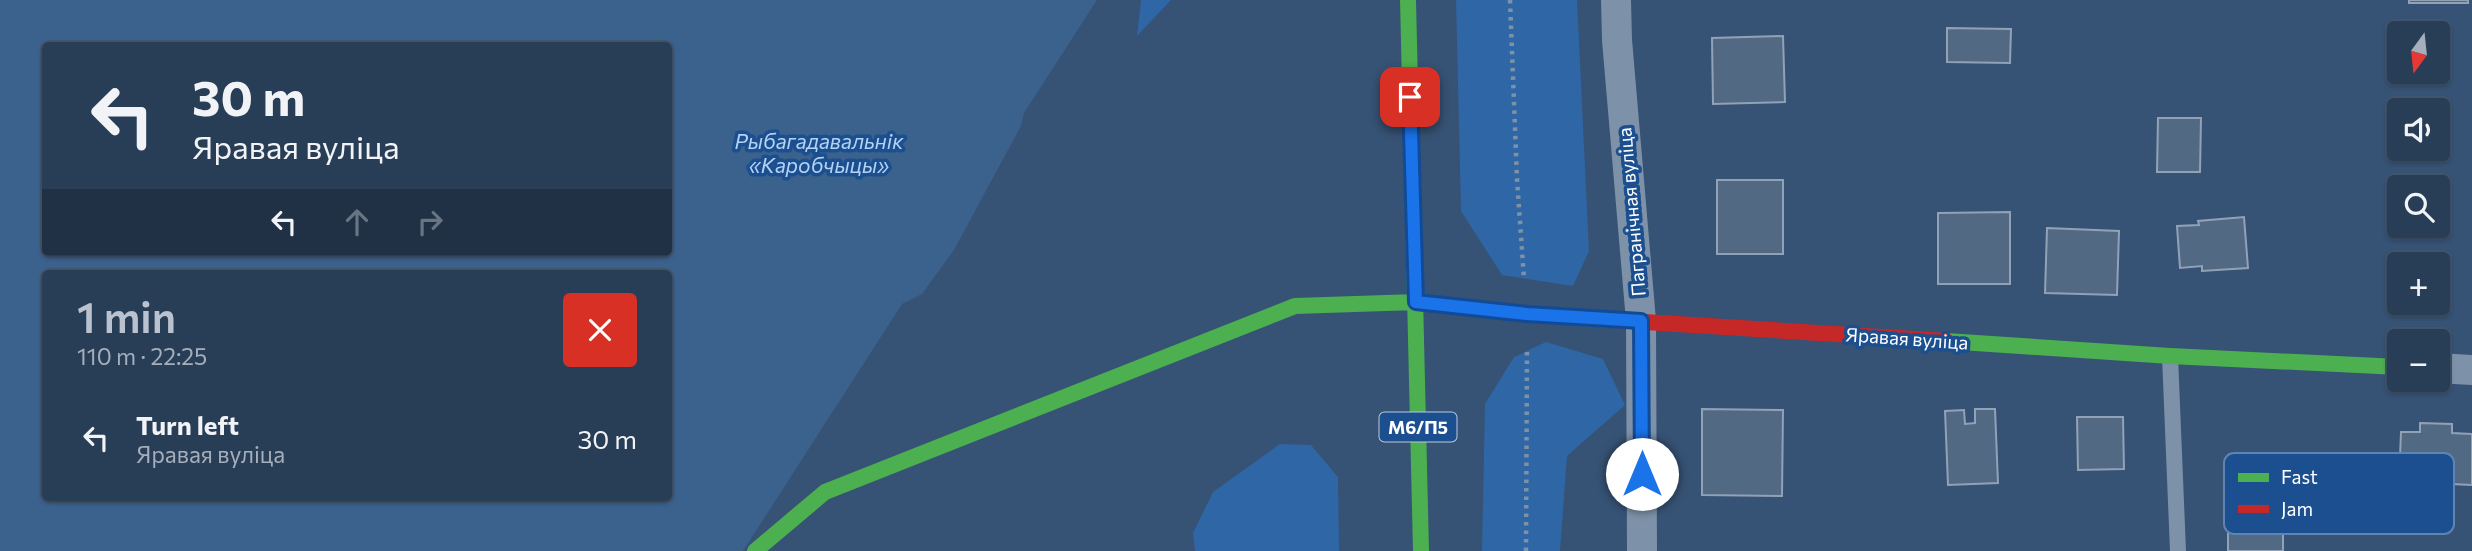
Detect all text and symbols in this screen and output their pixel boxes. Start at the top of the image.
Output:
north arrow [2387,21,2450,84]
map controls [2387,21,2450,392]
text: 30 m [192,66,305,126]
pin [1380,67,1440,127]
icon: left [77,70,168,161]
icon: arrive [1391,78,1429,116]
button: sound [2387,98,2450,161]
text: Яравая вуліца [192,126,400,166]
street label: Пагранічная вуліца [1612,127,1650,297]
water label: Рыбагадавальнік «Каробчыцы» [735,128,904,177]
button: search [2387,175,2450,238]
icon: left [265,203,303,241]
icon: ahead [338,203,376,241]
icon: right [411,203,449,241]
button: + [2387,252,2450,315]
text: 1 min [77,290,176,342]
button: close [563,293,637,367]
street label: Яравая вуліца [1845,322,1969,354]
button: − [2387,329,2450,392]
text: 110 m · 22:25 [77,342,207,370]
text: Turn left [136,409,239,440]
road number: М6/П5 [1380,412,1456,442]
icon: left [77,419,115,457]
text: 30 m [578,423,637,454]
position arrow [1605,437,1679,511]
text: Яравая вуліца [136,440,285,468]
legend [2224,453,2454,534]
text: Fast [2281,465,2318,488]
text: Jam [2281,497,2313,520]

